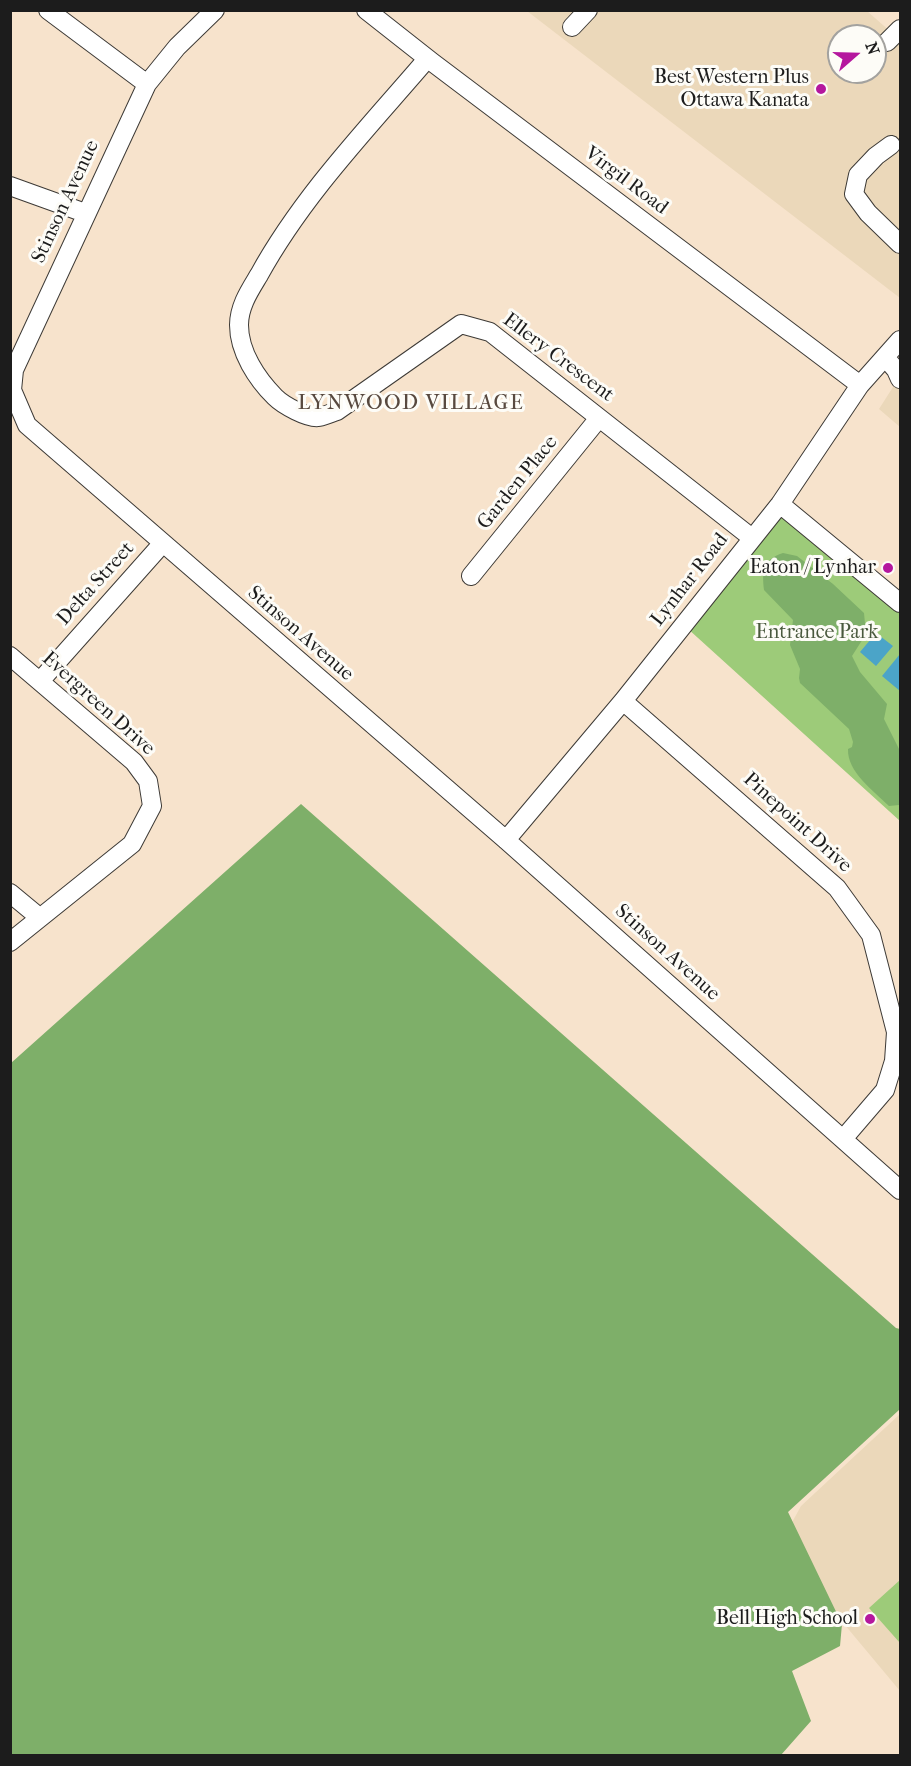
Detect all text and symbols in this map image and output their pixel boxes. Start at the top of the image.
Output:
north arrow [827,24,887,84]
text: N [861,39,884,57]
place label: Best Western Plus Ottawa Kanata [654,66,809,113]
marker: Best Western Plus Ottawa Kanata [814,82,828,96]
street label: Stinson Avenue [27,137,105,267]
street label: Virgil Road [580,142,672,220]
street label: Ellery Crescent [498,308,618,408]
district label: LYNWOOD VILLAGE [298,391,524,417]
street label: Garden Place [473,431,563,535]
street label: Lynhar Road [646,529,734,631]
street label: Delta Street [52,537,140,631]
place label: Eaton / Lynhar [750,556,876,580]
marker: Eaton / Lynhar [881,561,895,575]
street label: Stinson Avenue [242,581,358,687]
park label: Entrance Park [756,621,878,645]
street label: Evergreen Drive [37,647,159,761]
street label: Pinepoint Drive [738,768,856,878]
street label: Stinson Avenue [610,900,724,1006]
place label: Bell High School [716,1607,858,1631]
marker: Bell High School [863,1612,877,1626]

